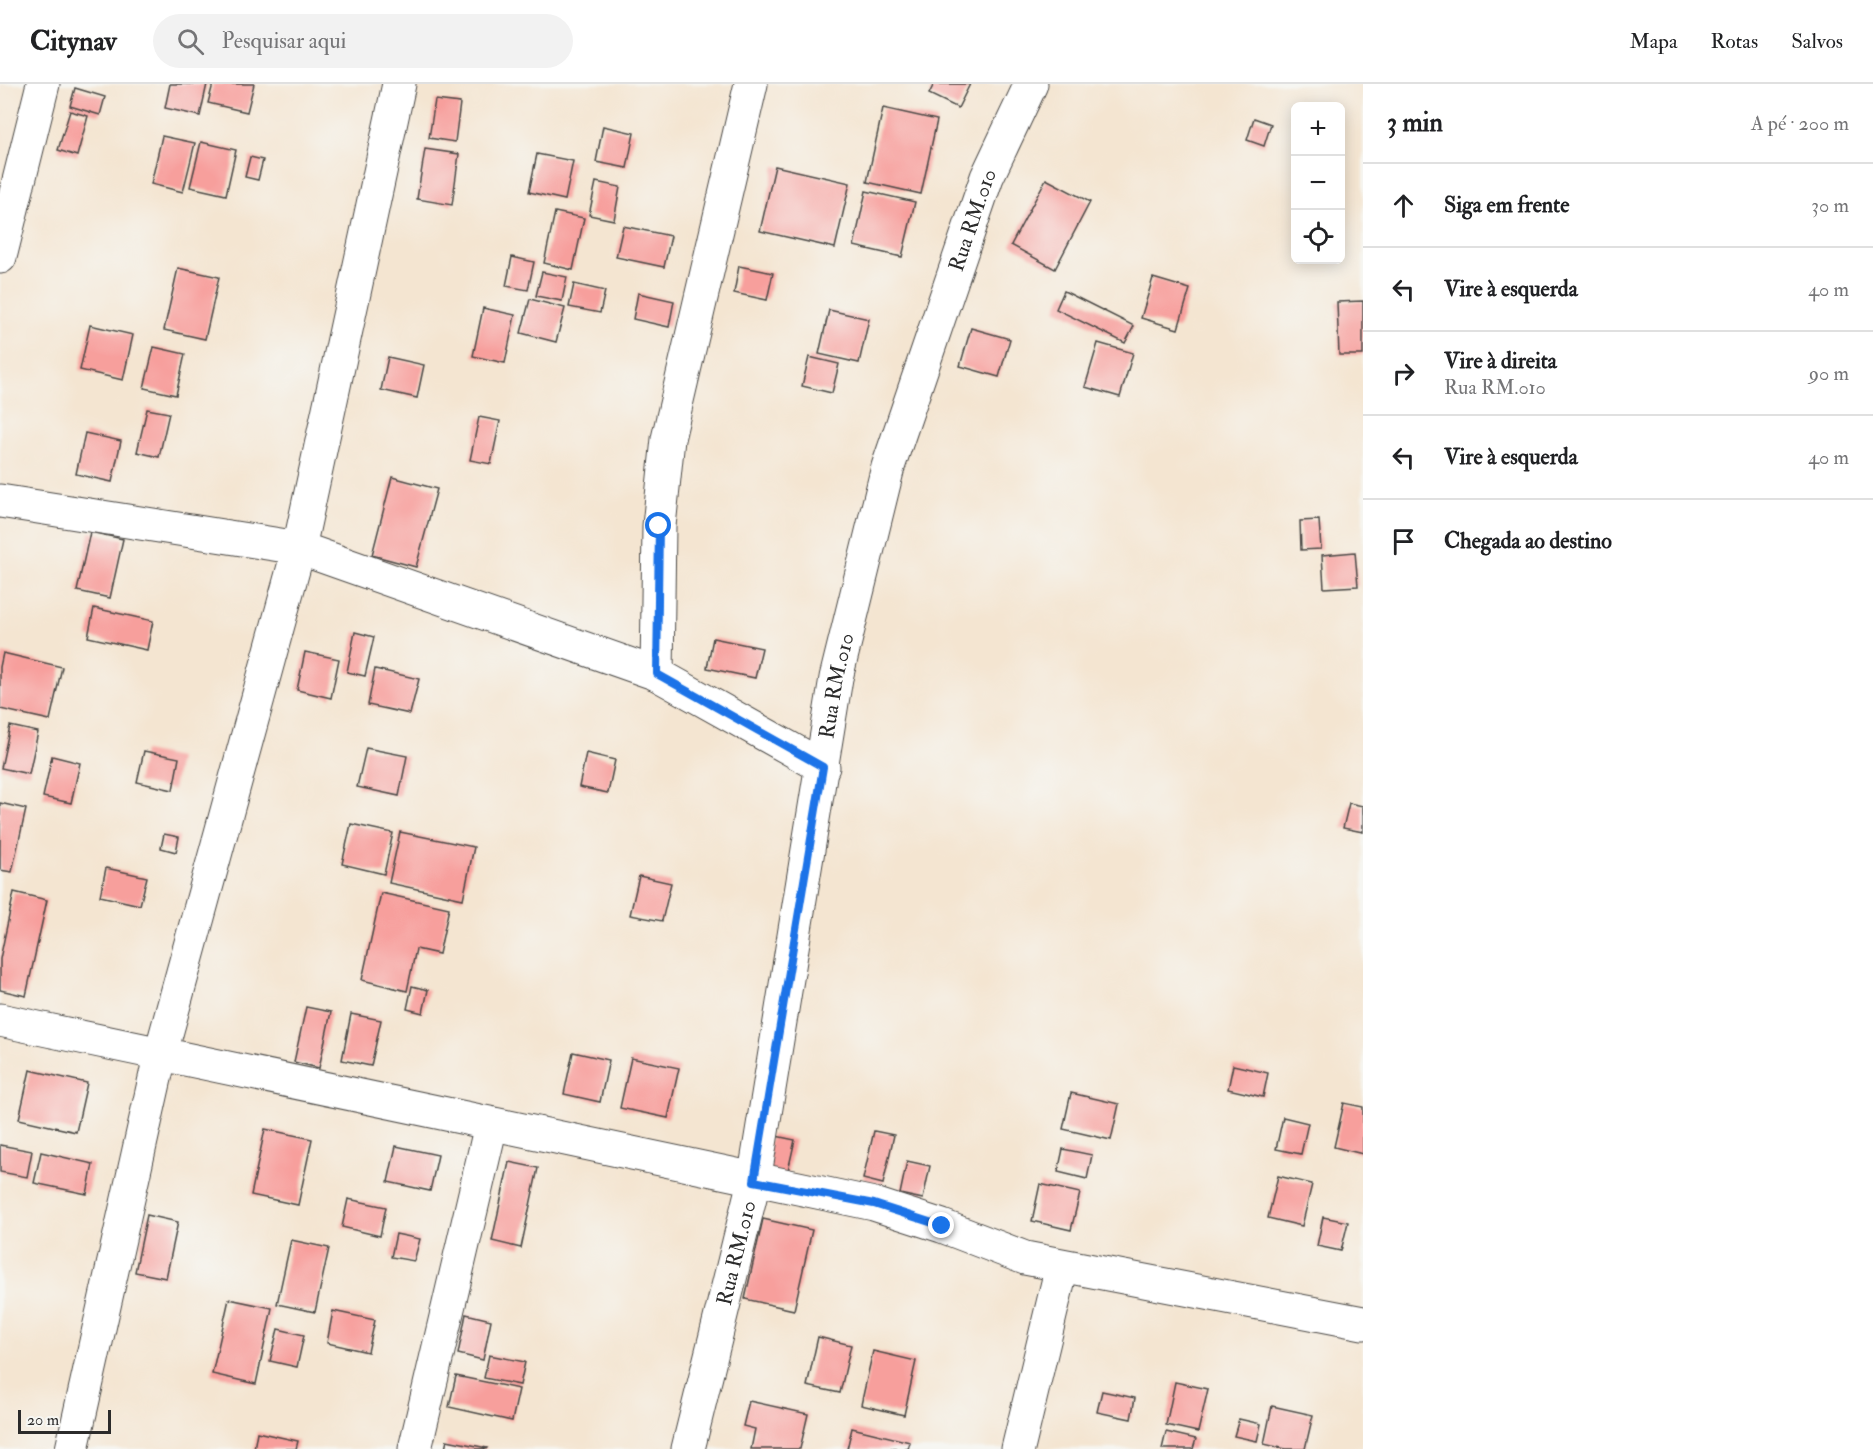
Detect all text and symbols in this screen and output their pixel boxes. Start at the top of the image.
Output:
search box [153,14,573,68]
text: Citynav [30,24,117,59]
icon: search [174,25,207,58]
text: Pesquisar aqui [222,27,346,55]
text: Mapa [1630,28,1678,55]
text: Rotas [1711,28,1758,55]
text: Salvos [1791,28,1843,55]
map controls [1291,102,1345,264]
button: + [1291,102,1345,156]
text: 3 min [1387,107,1443,139]
text: A pé · 200 m [1751,111,1849,136]
button: − [1291,156,1345,210]
street label: Rua RM.010 [943,164,1003,275]
icon: ahead [1387,189,1420,222]
text: Siga em frente [1444,191,1569,219]
text: 30 m [1811,193,1849,218]
button: locate [1291,210,1345,264]
icon: left [1387,273,1420,306]
text: Vire à esquerda [1444,275,1578,303]
text: 40 m [1808,277,1849,302]
text: Vire à direita [1444,347,1557,375]
icon: right [1387,357,1420,390]
text: 90 m [1809,361,1849,386]
text: Rua RM.010 [1444,375,1546,400]
icon: left [1387,441,1420,474]
text: Vire à esquerda [1444,443,1578,471]
text: 40 m [1808,445,1849,470]
route start [645,512,671,538]
icon: arrive [1387,525,1420,558]
text: Chegada ao destino [1444,527,1612,555]
street label: Rua RM.010 [813,630,861,741]
street label: Rua RM.010 [711,1198,763,1308]
route end [928,1212,954,1238]
scale bar [18,1407,111,1434]
text: 20 m [27,1410,59,1430]

